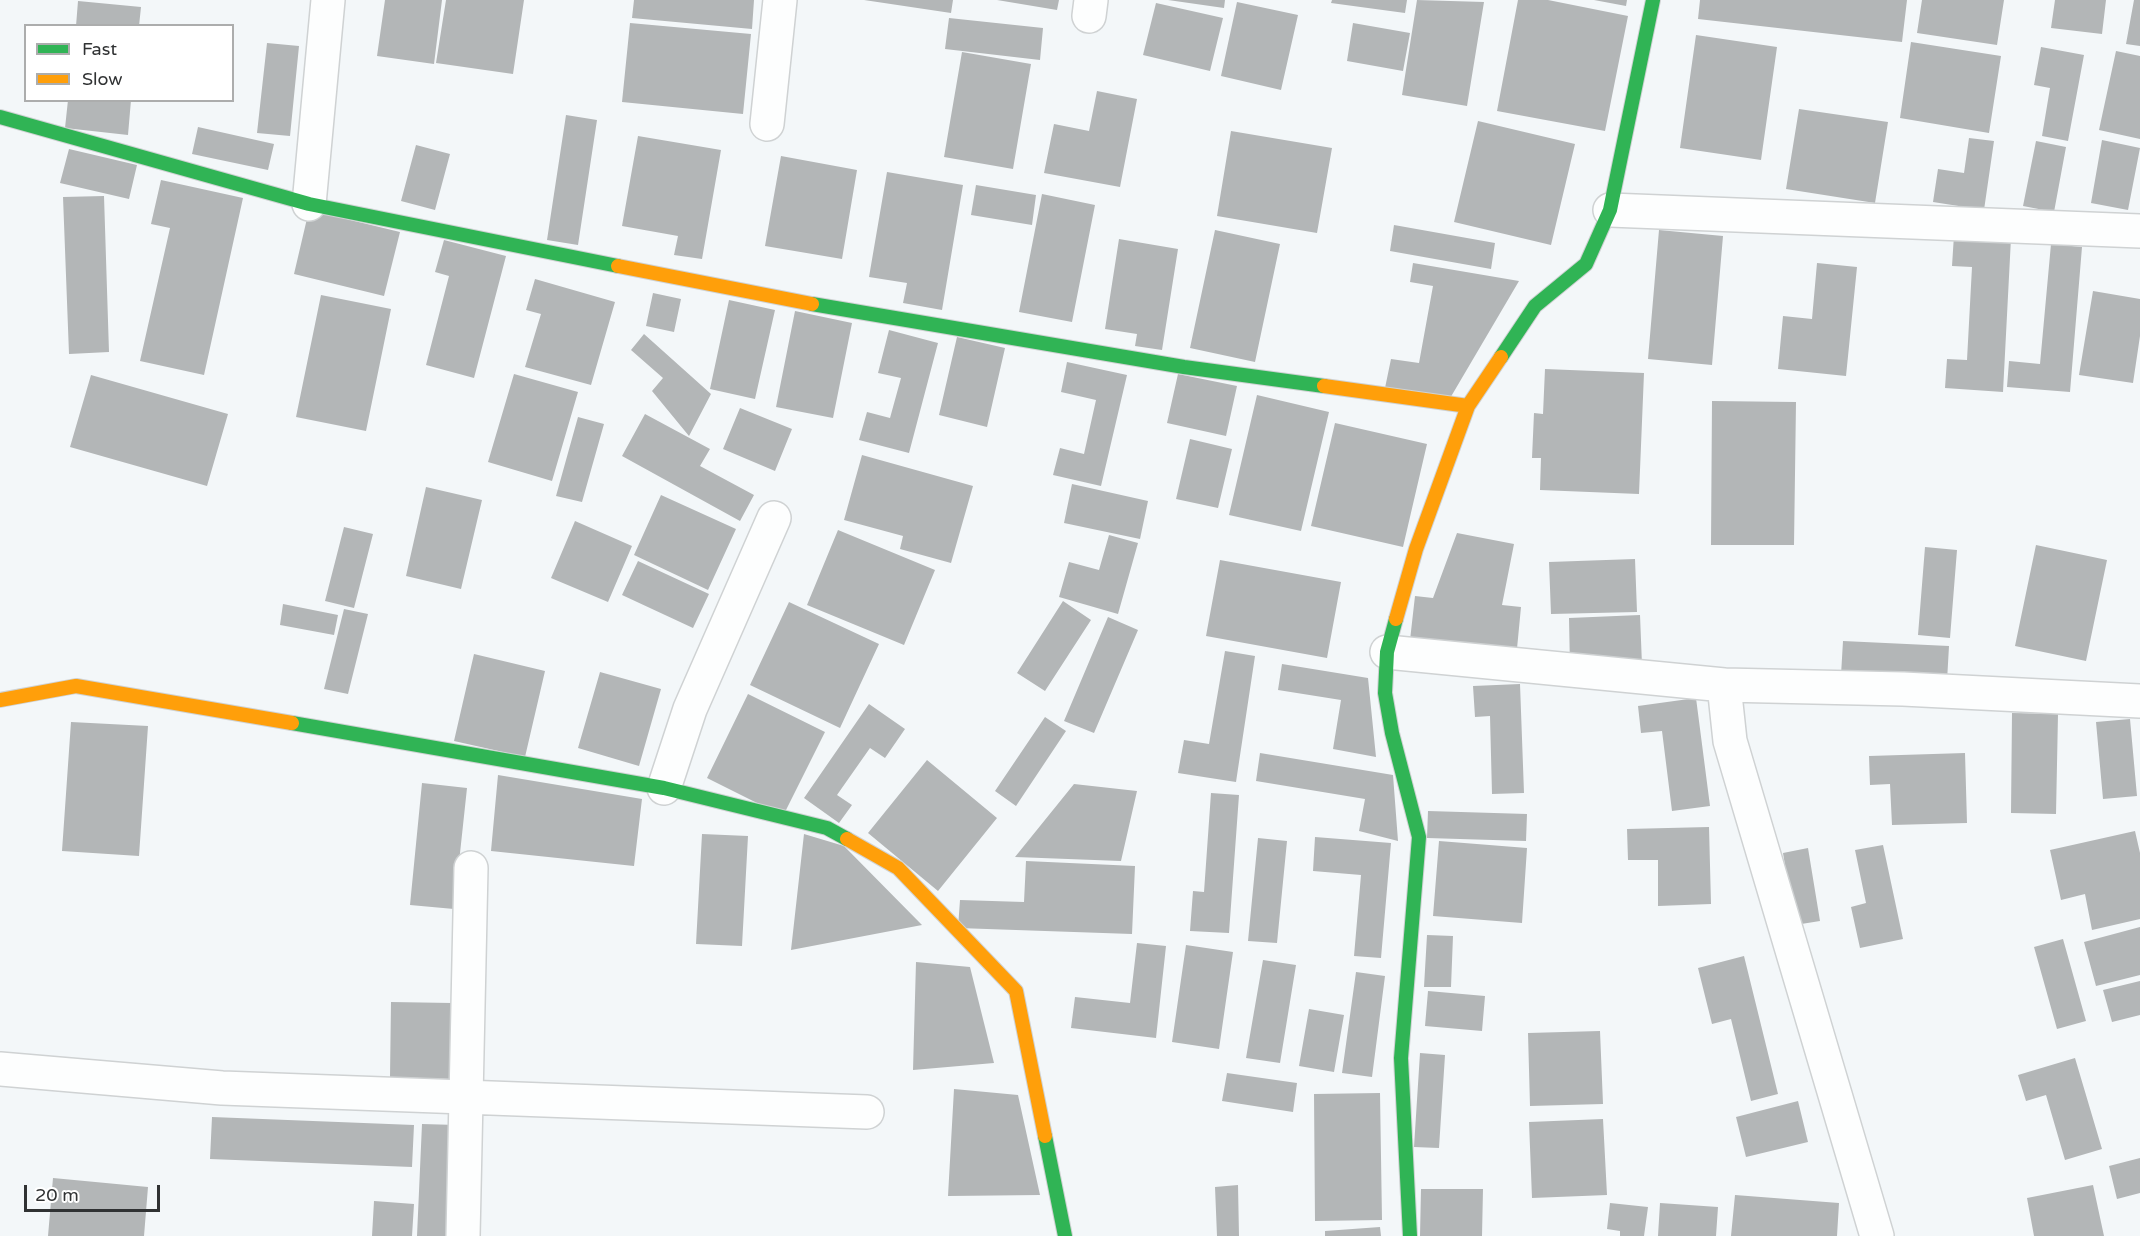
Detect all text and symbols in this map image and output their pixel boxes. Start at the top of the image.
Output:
legend [24,24,234,102]
text: Fast [82,38,117,60]
text: Slow [82,68,123,90]
scale bar [27,1173,164,1211]
text: 20 m [35,1184,79,1206]

